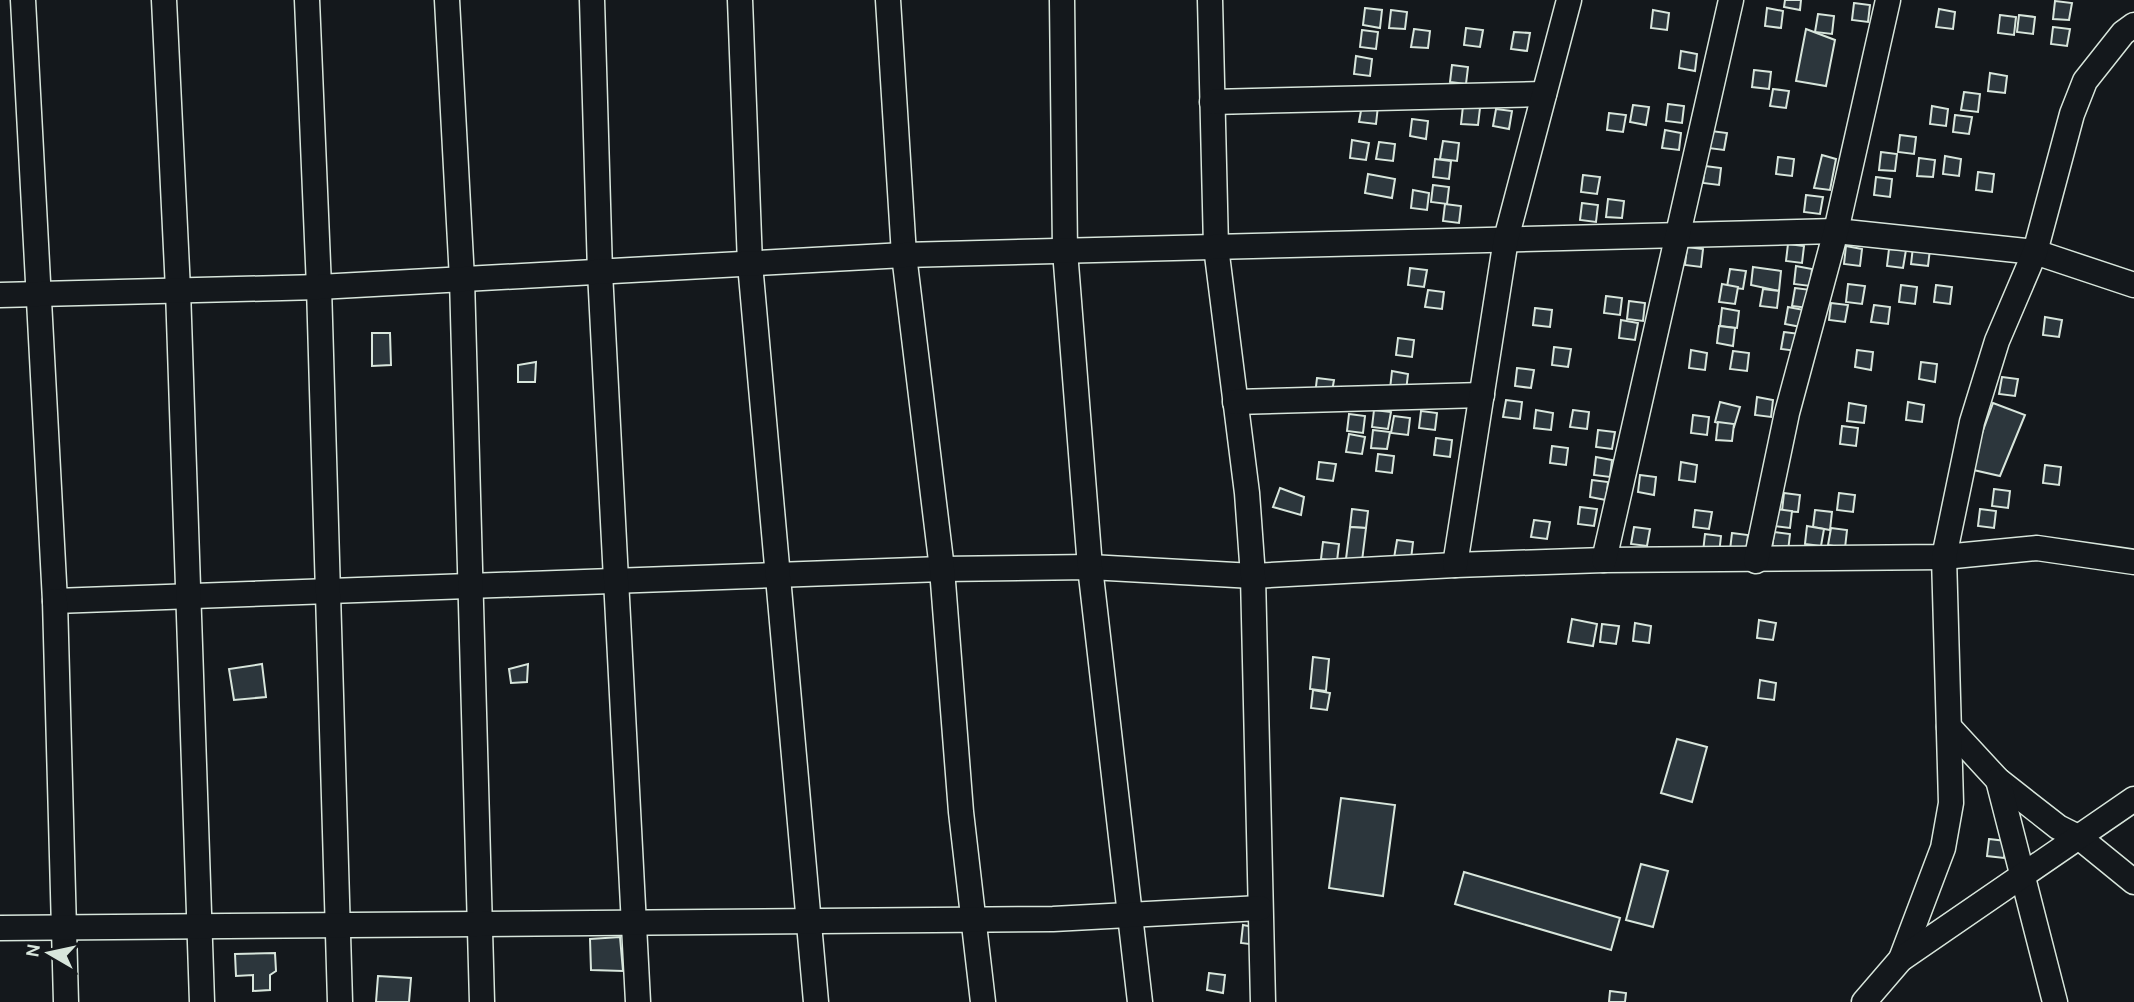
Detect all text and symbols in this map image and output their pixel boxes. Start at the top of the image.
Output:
north arrow [14,918,84,988]
text: N [21,942,45,959]

